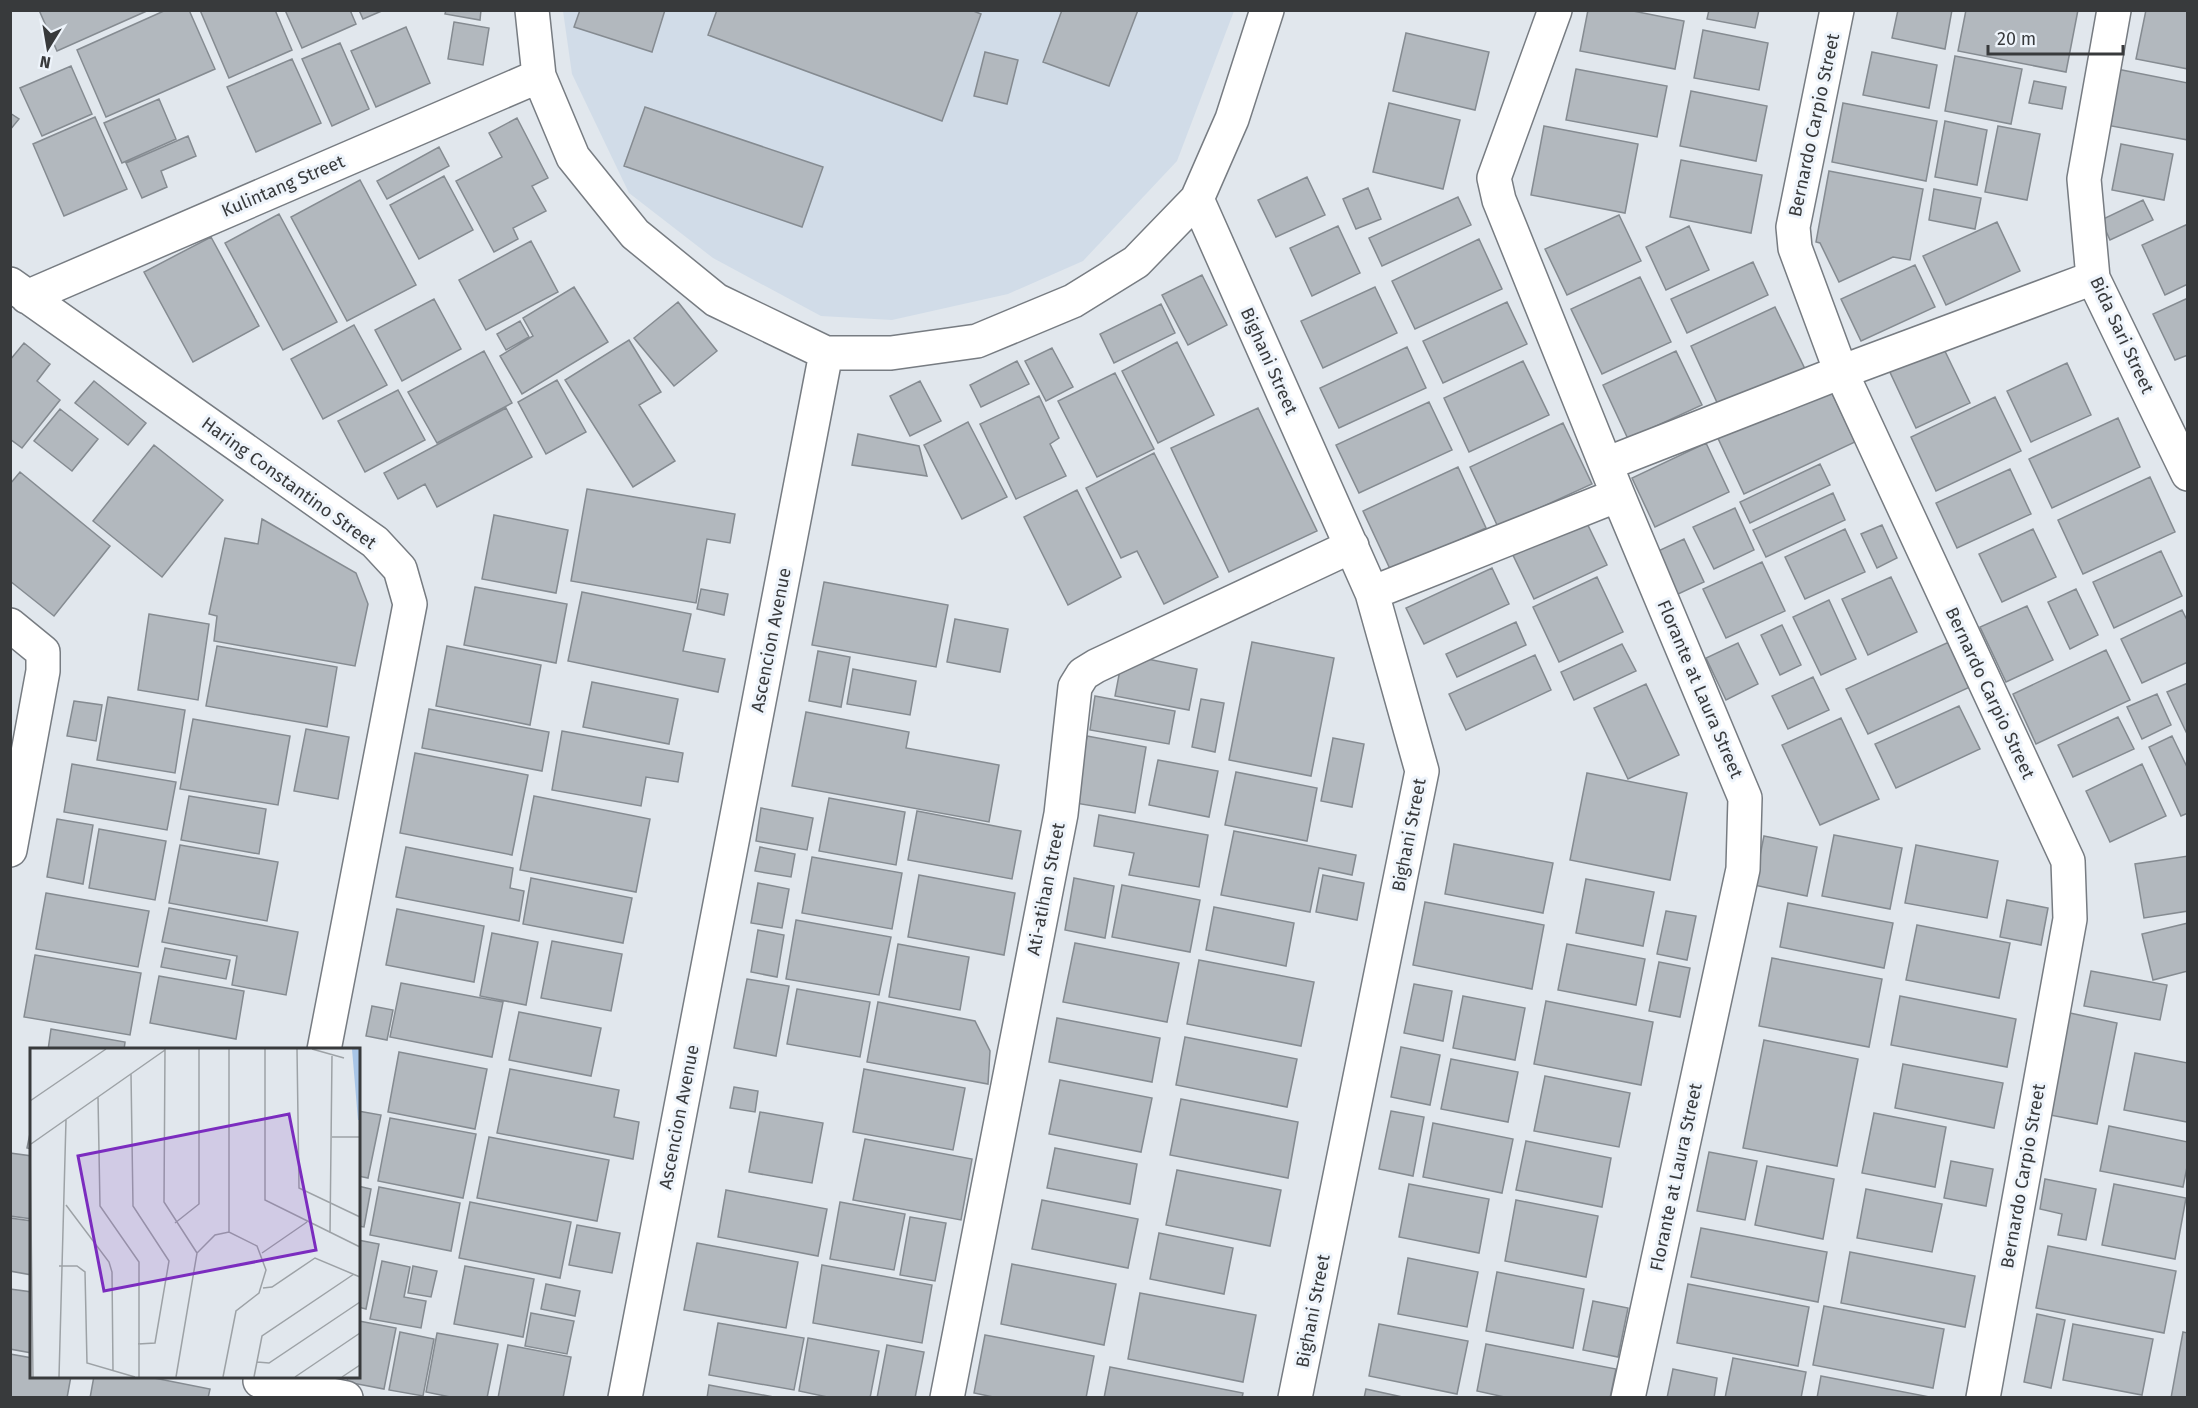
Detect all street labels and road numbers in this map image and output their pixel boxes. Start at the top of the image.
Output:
street label: Bernardo Carpio Street [1784,31,1844,219]
street label: Kulintang Street [218,150,348,222]
street label: Bida Sari Street [2085,273,2159,397]
street label: Bighani Street [1236,304,1303,418]
street label: Haring Constantino Street [197,412,381,554]
street label: Ascencion Avenue [746,566,796,714]
street label: Florante at Laura Street [1652,596,1748,782]
street label: Bernardo Carpio Street [1941,604,2040,783]
street label: Bighani Street [1387,776,1431,894]
street label: Ati-atihan Street [1022,820,1070,957]
street label: Ascencion Avenue [654,1043,704,1191]
street label: Florante at Laura Street [1645,1080,1707,1273]
street label: Bernardo Carpio Street [1996,1082,2050,1270]
street label: Bighani Street [1291,1252,1335,1370]

